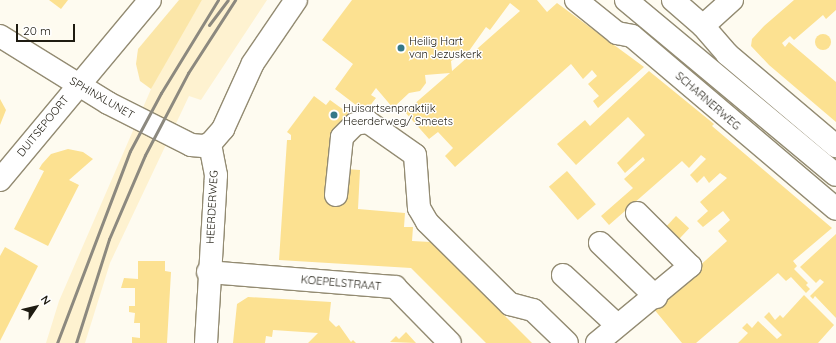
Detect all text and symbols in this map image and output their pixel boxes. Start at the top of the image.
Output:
scale bar [18,16,77,42]
text: 20 m [23,23,51,38]
place label: Heilig Hart van Jezuskerk [409,35,482,61]
marker: Heilig Hart van Jezuskerk [396,43,406,53]
street label: SCHARNERWEG [673,69,743,133]
street label: SPHINXLUNET [67,74,137,122]
street label: DUITSEPOORT [14,93,72,159]
place label: Huisartsenpraktijk Heerderweg/ Smeets [343,102,453,128]
marker: Huisartsenpraktijk Heerderweg/ Smeets [328,109,340,121]
street label: HEERDERWEG [203,170,221,244]
street label: KOEPELSTRAAT [300,273,382,293]
north arrow [16,287,56,327]
text: N [38,293,54,307]

